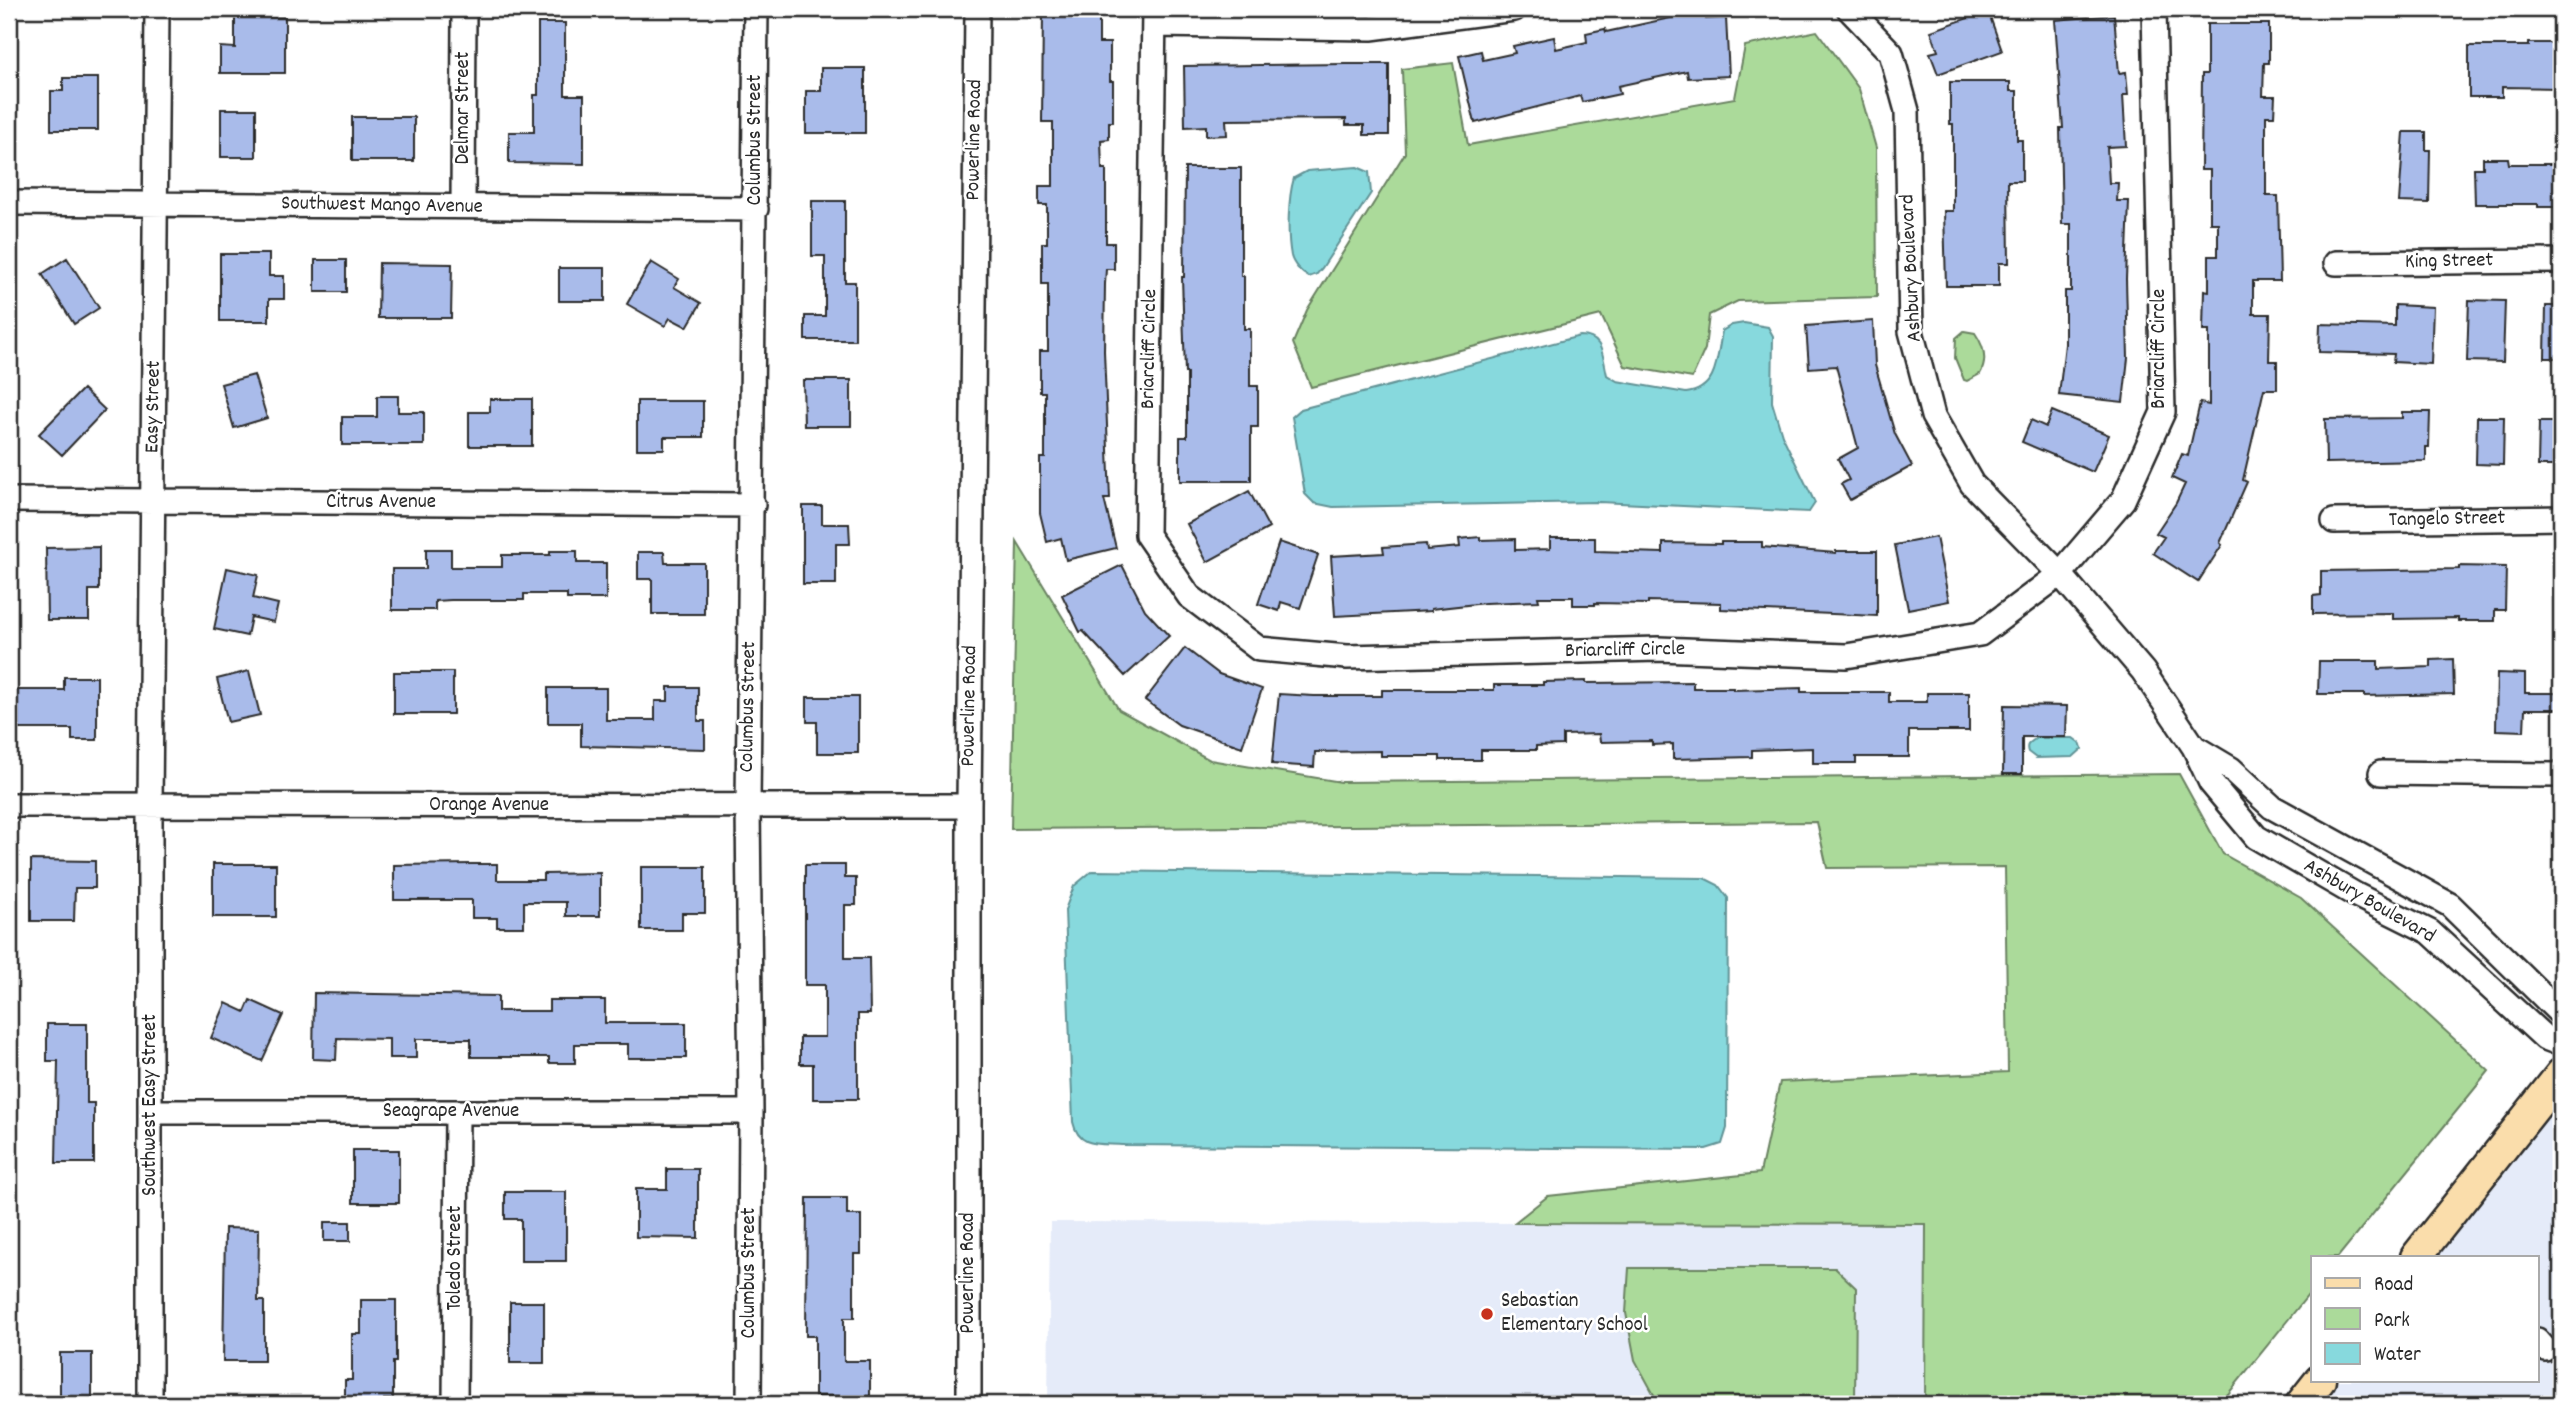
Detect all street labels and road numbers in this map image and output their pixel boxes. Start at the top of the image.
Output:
street label: Delmar Street [449,51,479,164]
street label: Columbus Street [741,74,771,206]
street label: Powerline Road [959,79,991,201]
street label: Southwest Mango Avenue [281,189,483,223]
street label: Ashbury Boulevard [1893,193,1931,343]
street label: King Street [2405,246,2494,278]
street label: Briarcliff Circle [1134,289,1166,409]
street label: Briarcliff Circle [2145,289,2175,409]
street label: Easy Street [138,360,170,454]
street label: Citrus Avenue [326,488,436,518]
street label: Tangelo Street [2388,504,2506,536]
street label: Briarcliff Circle [1565,635,1685,667]
street label: Columbus Street [733,641,765,773]
street label: Powerline Road [954,645,986,767]
street label: Orange Avenue [429,791,549,821]
street label: Ashbury Boulevard [2297,852,2441,952]
street label: Southwest Easy Street [136,1014,166,1196]
street label: Seagrape Avenue [383,1097,519,1127]
street label: Toledo Street [441,1205,471,1311]
street label: Columbus Street [735,1207,765,1339]
street label: Powerline Road [954,1212,984,1334]

